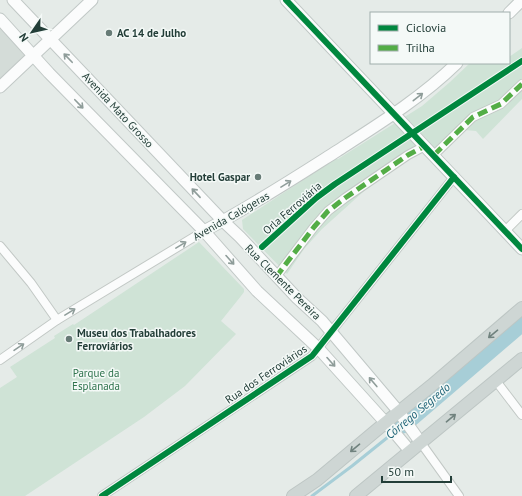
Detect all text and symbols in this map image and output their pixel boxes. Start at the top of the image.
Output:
north arrow [12,12,52,52]
legend [370,12,510,64]
text: Ciclovia [406,20,446,35]
place label: AC 14 de Julho [117,26,186,40]
marker: AC 14 de Julho [104,28,114,38]
text: N [16,31,32,45]
text: Trilha [406,40,435,55]
one-way arrow [63,53,72,63]
street label: Avenida Mato Grosso [79,69,157,151]
one-way arrow [413,93,424,101]
one-way arrow [75,99,84,109]
place label: Hotel Gaspar [190,170,250,184]
marker: Hotel Gaspar [253,172,263,182]
street label: Orla Ferroviária [260,179,324,237]
one-way arrow [280,179,292,187]
one-way arrow [191,187,200,198]
street label: Avenida Calógeras [190,188,272,244]
one-way arrow [175,240,187,248]
street label: Rua Clemente Pereira [242,241,324,323]
one-way arrow [225,255,234,265]
one-way arrow [64,308,76,316]
place label: Museu dos Trabalhadores Ferroviários [77,326,196,353]
one-way arrow [487,329,498,338]
marker: Museu dos Trabalhadores Ferroviários [64,334,74,344]
street label: Rua dos Ferroviários [222,341,310,407]
one-way arrow [13,343,24,351]
one-way arrow [326,357,335,367]
park label: Parque da Esplanada [72,366,120,393]
one-way arrow [369,377,378,388]
water label: Córrego Segredo [382,379,453,442]
one-way arrow [446,414,456,423]
one-way arrow [350,443,361,452]
scale bar [382,458,451,484]
text: 50 m [388,464,414,479]

